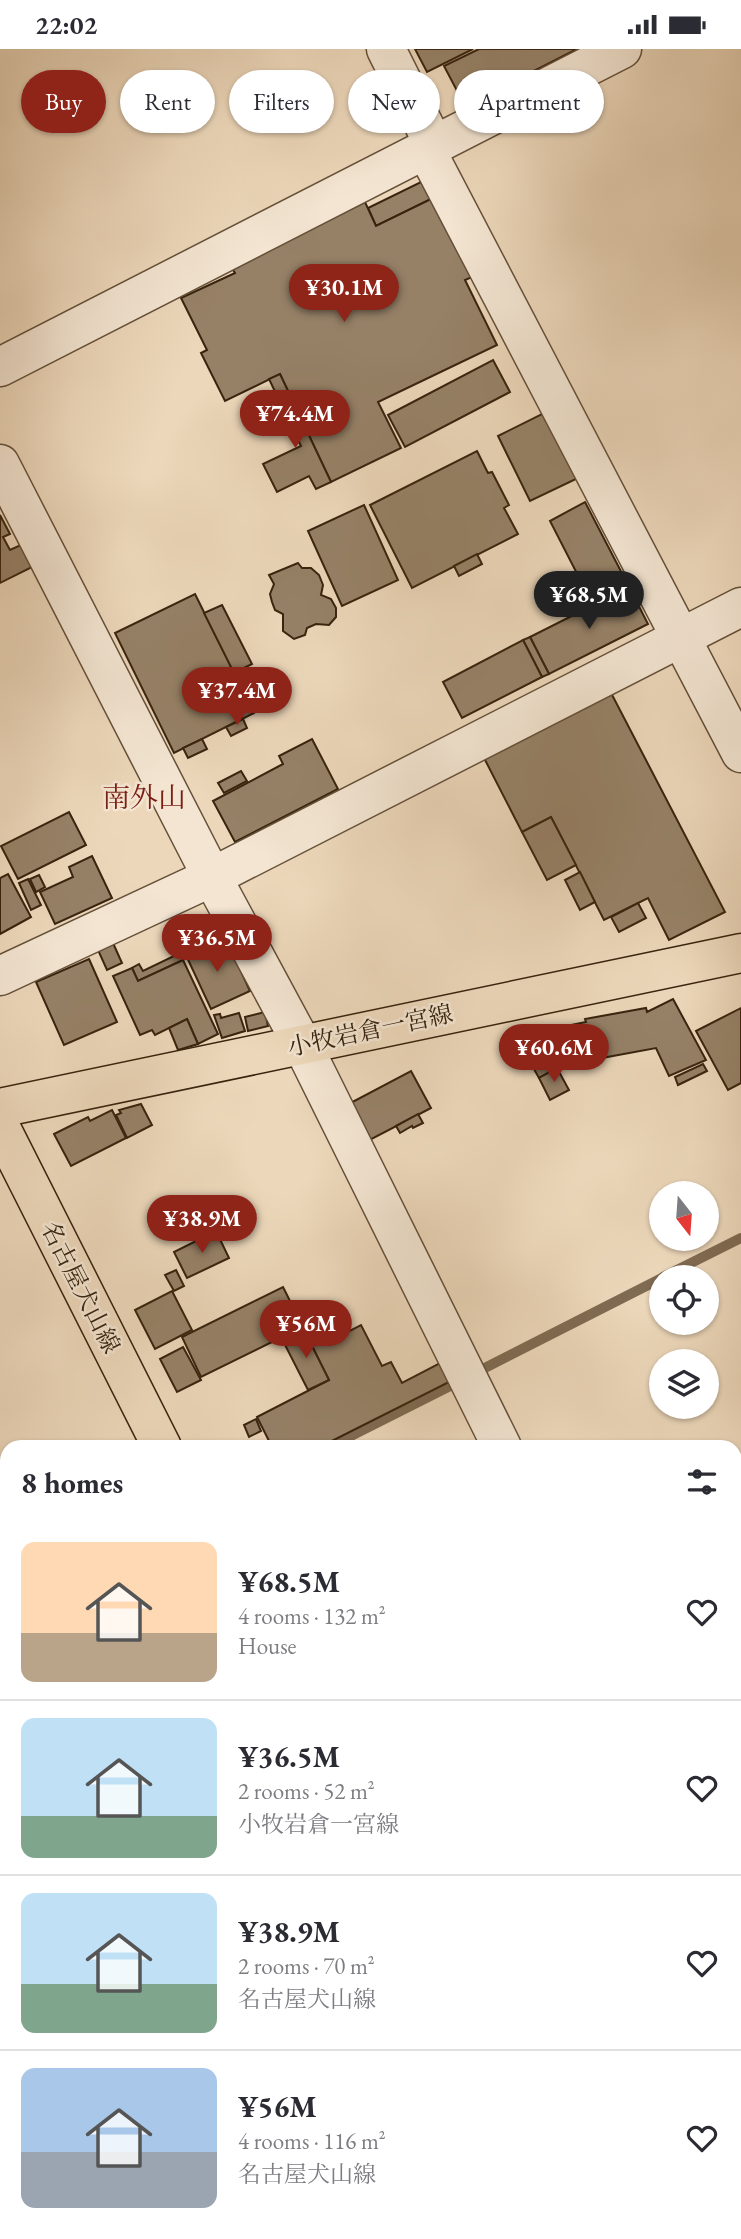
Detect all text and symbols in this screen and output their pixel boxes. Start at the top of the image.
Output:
text: 22:02 [35,8,97,42]
chip: Buy [21,70,106,133]
chip: Rent [120,70,215,133]
chip: Filters [229,70,334,133]
chip: New [348,70,440,133]
chip: Apartment [454,70,604,133]
pin: ¥30.1M [287,265,401,324]
text: ¥30.1M [305,272,383,302]
pin: ¥74.4M [238,391,352,450]
text: ¥74.4M [256,398,334,428]
pin: ¥68.5M [532,571,646,631]
text: ¥68.5M [550,579,628,609]
pin: ¥37.4M [180,667,294,727]
text: ¥37.4M [198,675,276,705]
district label: 南外山 [102,779,186,815]
pin: ¥36.5M [160,915,274,974]
text: ¥36.5M [178,922,256,952]
street label: 小牧岩倉一宮線 [285,997,455,1063]
pin: ¥60.6M [497,1025,611,1084]
text: ¥60.6M [515,1032,593,1062]
north arrow [649,1181,719,1251]
map controls [649,1181,719,1419]
pin: ¥38.9M [145,1195,259,1255]
text: ¥38.9M [163,1203,241,1233]
street label: 名古屋犬山線 [35,1216,127,1358]
button: locate [649,1265,719,1335]
pin: ¥56M [265,1301,347,1360]
text: ¥56M [276,1308,336,1338]
button: layers [649,1349,719,1419]
text: 8 homes [21,1463,123,1502]
icon: filters [683,1463,721,1501]
text: ¥68.5M [238,1562,340,1601]
icon: home [77,1570,161,1654]
icon: heart [683,1593,721,1631]
text: 4 rooms · 132 m² [238,1601,386,1631]
text: House [238,1631,297,1661]
text: ¥36.5M [238,1737,340,1776]
icon: home [77,1746,161,1830]
icon: heart [683,1769,721,1807]
text: 2 rooms · 52 m² [238,1776,375,1806]
text: 小牧岩倉一宮線 [238,1809,399,1839]
text: ¥38.9M [238,1912,340,1951]
icon: home [77,1921,161,2005]
icon: heart [683,1944,721,1982]
text: 2 rooms · 70 m² [238,1951,375,1981]
text: 名古屋犬山線 [238,1984,376,2014]
text: ¥56M [238,2087,317,2126]
icon: home [77,2096,161,2180]
icon: heart [683,2119,721,2157]
text: 4 rooms · 116 m² [238,2126,386,2156]
text: 名古屋犬山線 [238,2159,376,2189]

